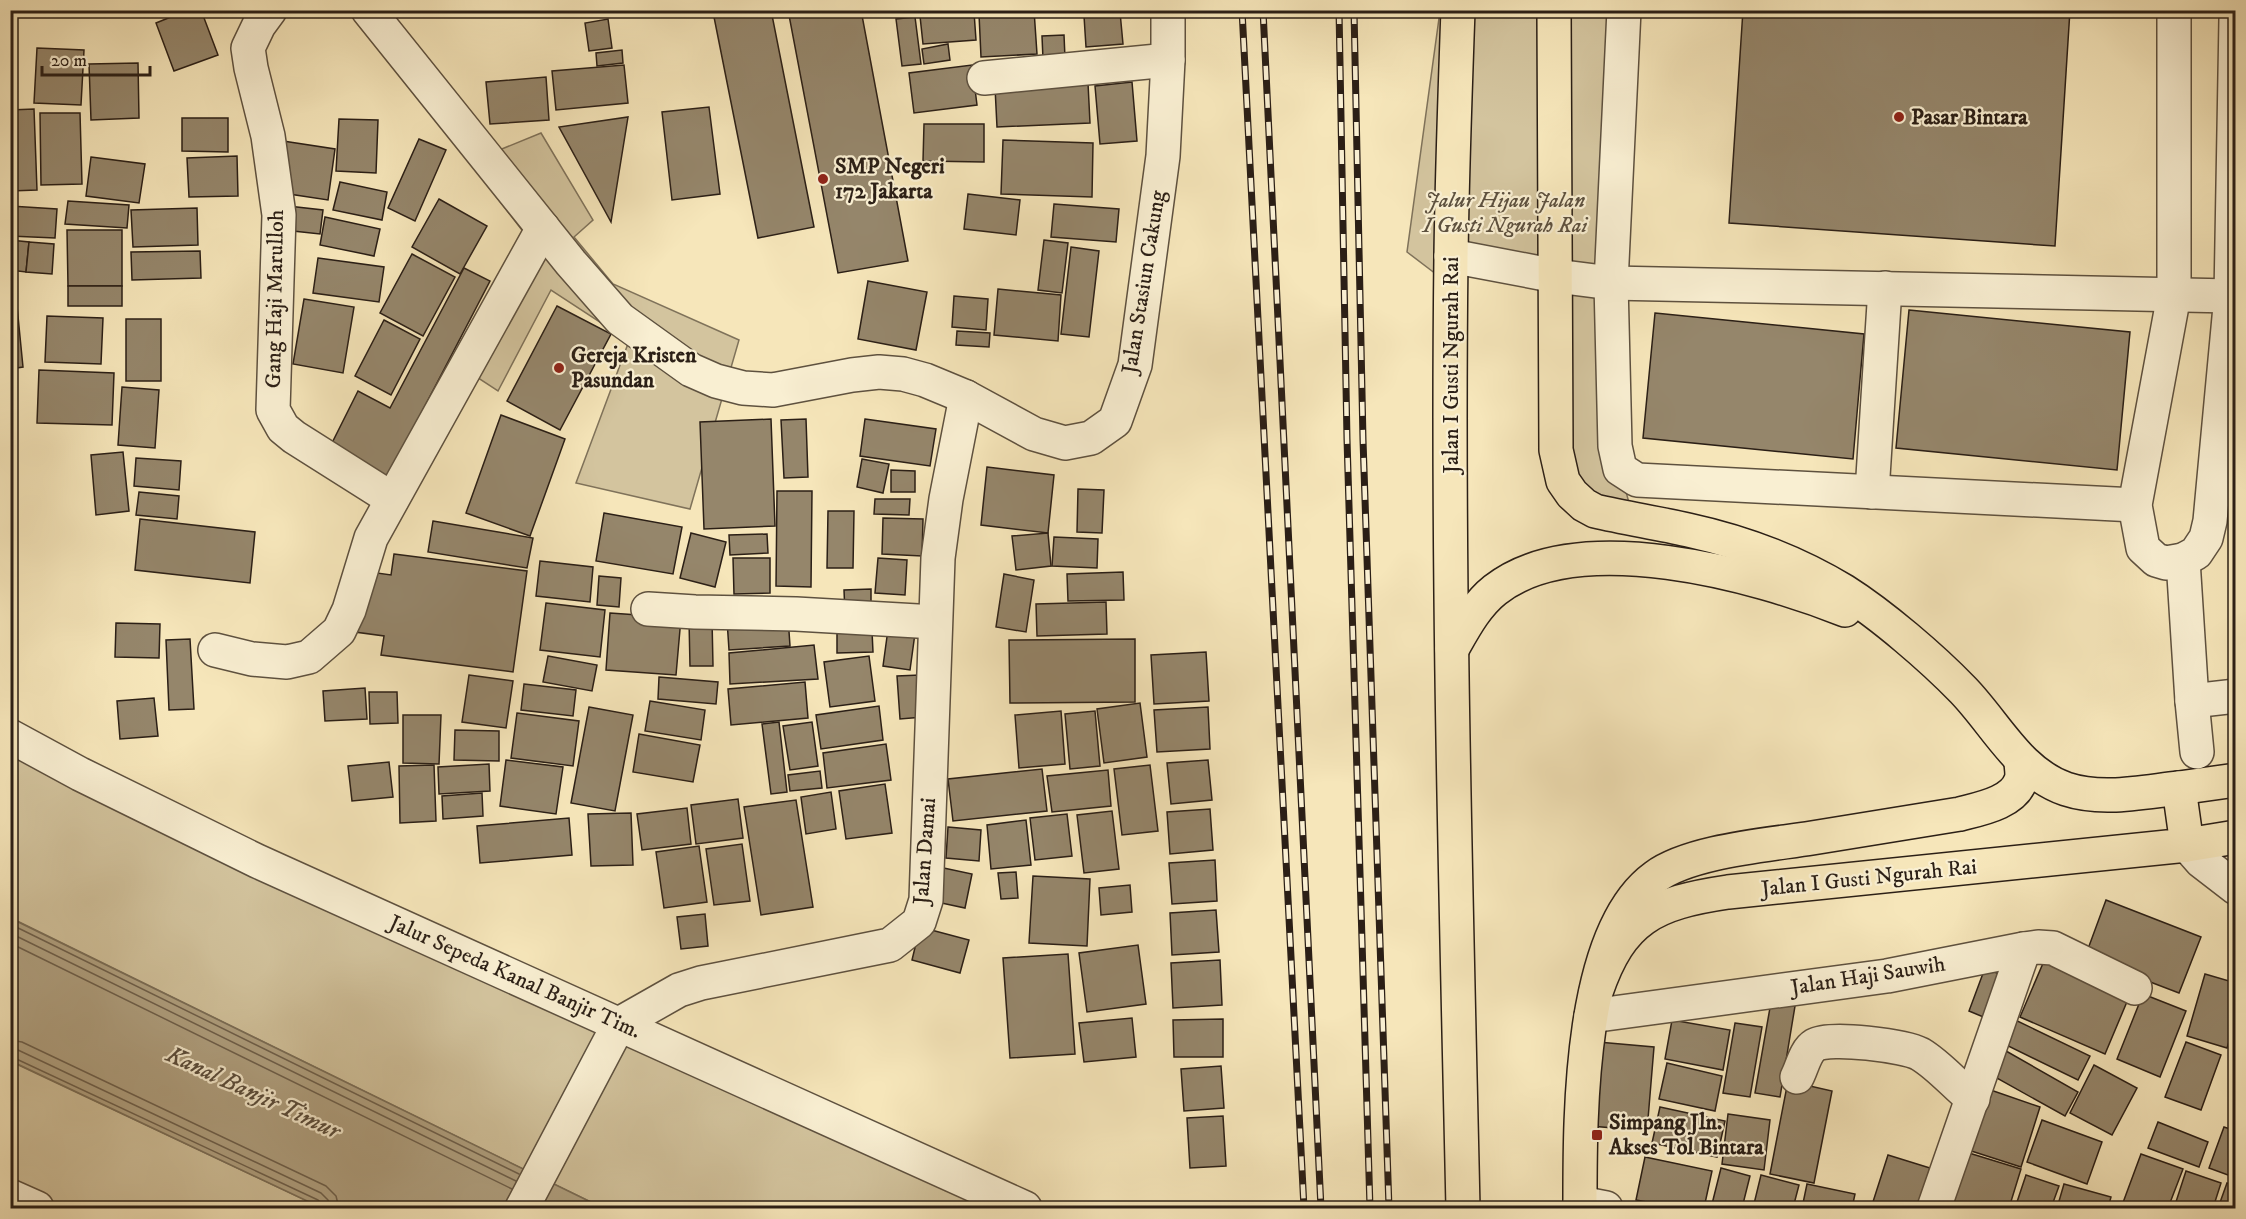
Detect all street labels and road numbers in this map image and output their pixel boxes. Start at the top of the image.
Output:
street label: Jalan Stasiun Cakung [1116,188,1172,378]
street label: Gang Haji Marulloh [260,209,290,389]
street label: Jalan I Gusti Ngurah Rai [1438,257,1465,475]
street label: Jalan Damai [908,797,942,907]
street label: Jalan I Gusti Ngurah Rai [1758,853,1978,903]
street label: Jalur Sepeda Kanal Banjir Tim. [383,908,645,1045]
street label: Jalan Haji Sauwih [1787,950,1948,1002]

